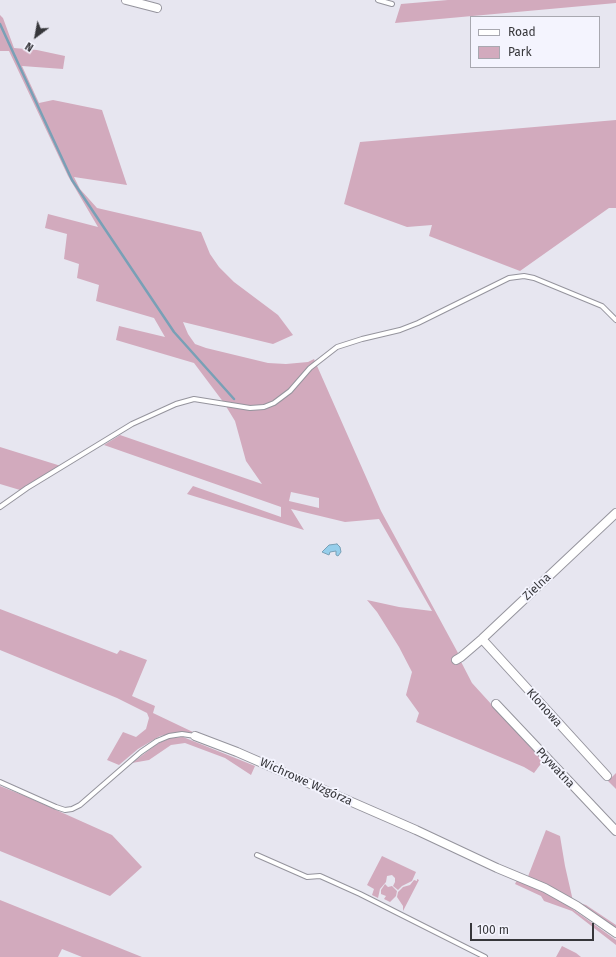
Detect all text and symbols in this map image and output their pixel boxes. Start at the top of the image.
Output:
north arrow [16,16,56,56]
legend [470,16,600,68]
text: Road [508,25,536,39]
text: N [23,39,36,54]
text: Park [508,45,532,59]
street label: Zielna [520,570,554,604]
street label: Klonowa [523,686,565,730]
street label: Prywatna [533,745,577,791]
street label: Wichrowe Wzgórza [258,755,354,809]
scale bar [472,915,596,941]
text: 100 m [477,923,509,937]

